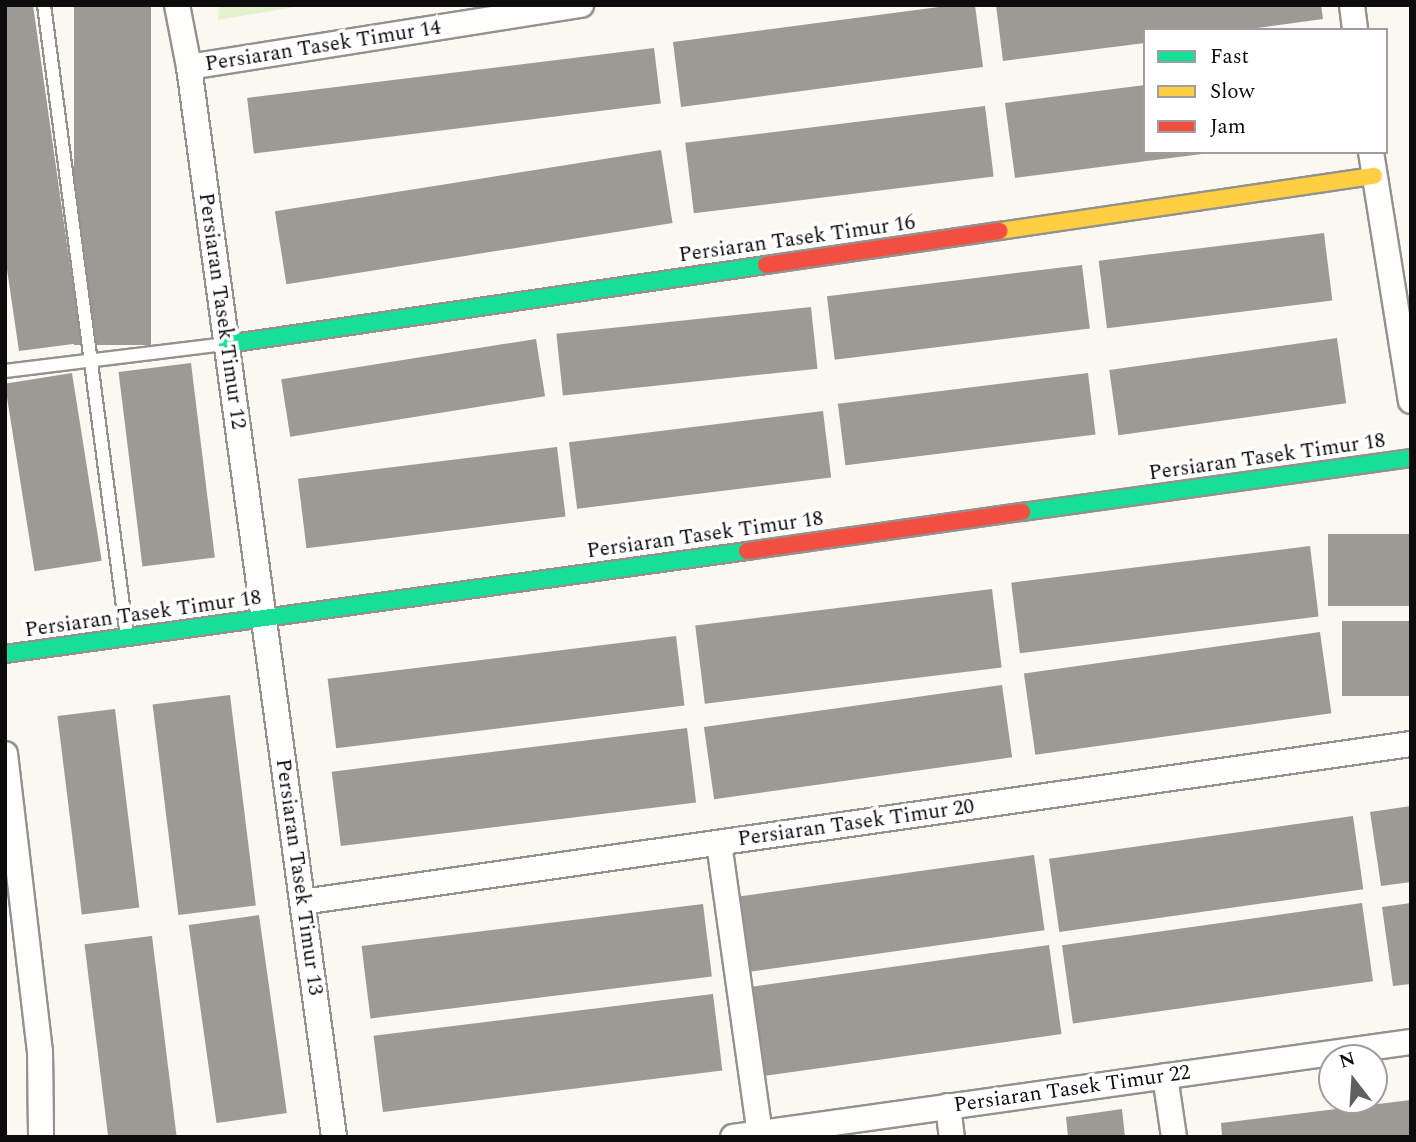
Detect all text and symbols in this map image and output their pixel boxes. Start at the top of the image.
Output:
street label: Persiaran Tasek Timur 14 [203,15,443,77]
legend [1143,28,1388,154]
text: Fast [1210,41,1249,73]
text: Slow [1210,76,1254,108]
text: Jam [1210,111,1246,143]
street label: Persiaran Tasek Timur 12 [193,191,251,431]
street label: Persiaran Tasek Timur 16 [677,210,917,268]
street label: Persiaran Tasek Timur 18 [1147,428,1387,486]
street label: Persiaran Tasek Timur 18 [585,506,825,564]
street label: Persiaran Tasek Timur 18 [23,585,263,643]
street label: Persiaran Tasek Timur 13 [270,757,328,997]
street label: Persiaran Tasek Timur 20 [736,794,976,852]
north arrow [1318,1044,1388,1114]
text: N [1336,1044,1359,1076]
street label: Persiaran Tasek Timur 22 [952,1060,1192,1118]

